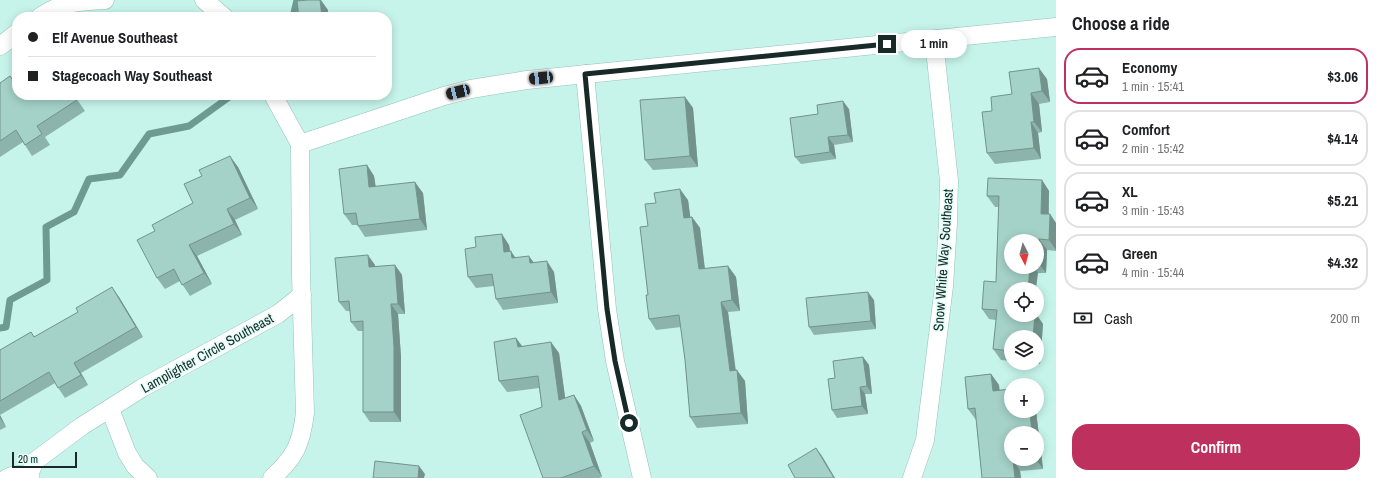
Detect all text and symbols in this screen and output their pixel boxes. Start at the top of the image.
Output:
text: Choose a ride [1072,11,1170,36]
text: Elf Avenue Southeast [52,27,178,48]
callout: 1 min [901,30,967,58]
route end [878,35,896,53]
text: 1 min [920,35,948,52]
text: Economy [1122,57,1177,78]
icon: car [1074,58,1110,94]
text: Stagecoach Way Southeast [52,65,212,86]
text: $3.06 [1327,66,1358,87]
car [528,71,554,85]
text: 1 min · 15:41 [1122,78,1184,95]
car [445,83,471,101]
text: Comfort [1122,119,1170,140]
icon: car [1074,120,1110,156]
text: $4.14 [1327,128,1358,149]
text: 2 min · 15:42 [1122,140,1184,157]
text: XL [1122,181,1138,202]
icon: car [1074,182,1110,218]
street label: Snow White Way Southeast [929,188,957,332]
text: $5.21 [1327,190,1358,211]
text: 3 min · 15:43 [1122,202,1184,219]
north arrow [1004,234,1044,274]
map controls [1004,234,1044,466]
text: Green [1122,243,1158,264]
icon: car [1074,244,1110,280]
text: $4.32 [1327,252,1358,273]
text: 4 min · 15:44 [1122,264,1184,281]
button: locate [1004,282,1044,322]
icon: cash [1072,307,1094,329]
text: Cash [1104,308,1133,329]
street label: Lamplighter Circle Southeast [138,309,276,397]
text: 200 m [1330,310,1360,327]
button: layers [1004,330,1044,370]
button: + [1004,378,1044,418]
route start [620,414,638,432]
button: Confirm [1072,424,1360,470]
button: − [1004,426,1044,466]
scale bar [12,450,77,469]
text: 20 m [18,452,38,466]

